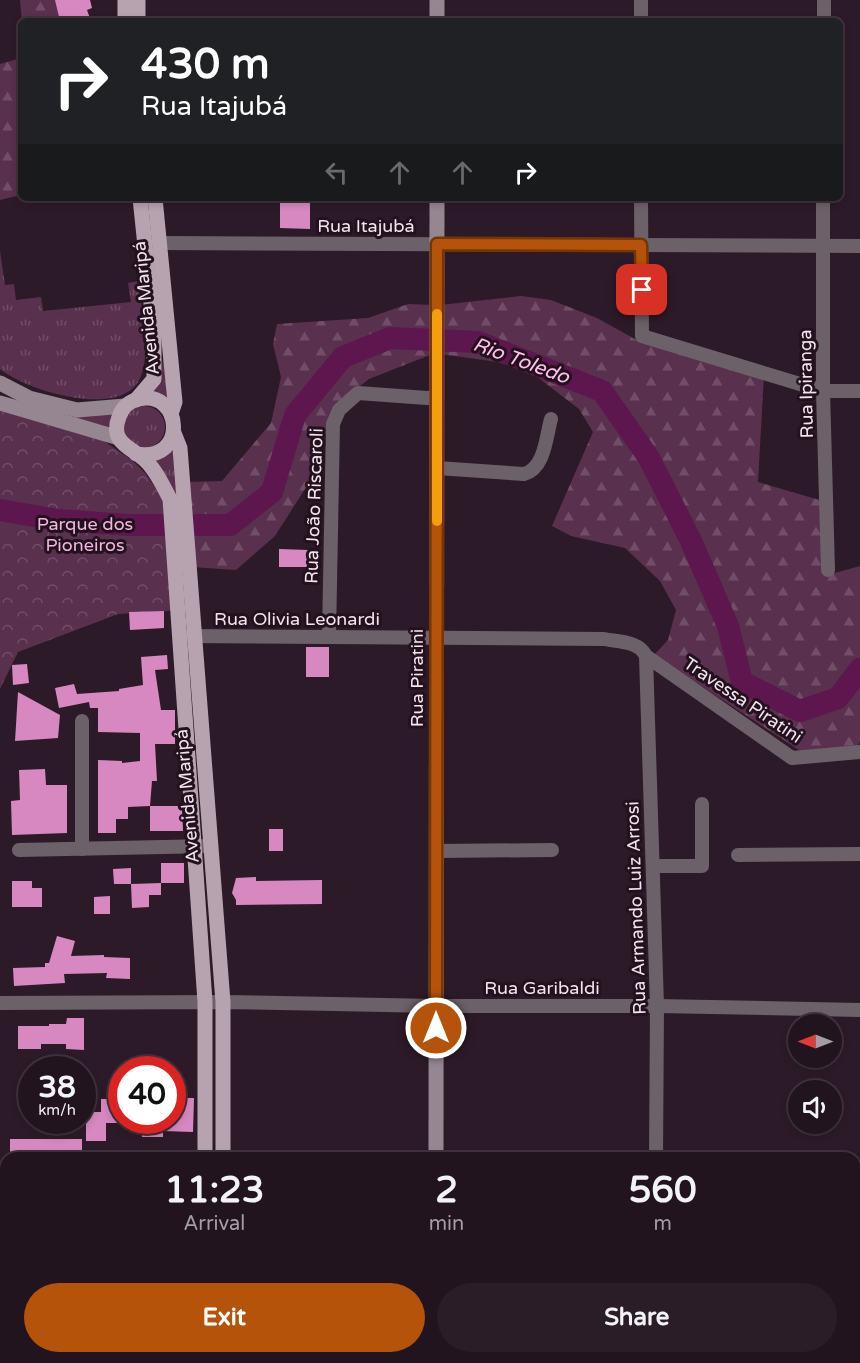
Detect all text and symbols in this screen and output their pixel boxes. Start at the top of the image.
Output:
text: 430 m [141,39,270,90]
icon: right [42,42,120,120]
text: Rua Itajubá [141,90,287,123]
icon: left [320,156,353,189]
icon: ahead [383,156,416,189]
icon: ahead [446,156,479,189]
icon: right [509,156,542,189]
street label: Rua Itajubá [317,215,415,237]
street label: Avenida Maripá [128,240,164,376]
pin [616,264,667,315]
icon: arrive [625,273,658,306]
street label: Rua Ipiranga [794,329,818,439]
water label: Rio Toledo [470,332,573,390]
street label: Rua João Riscaroli [300,428,328,584]
park label: Parque dos Pioneiros [37,513,133,556]
street label: Rua Olivia Leonardi [214,608,380,630]
street label: Rua Piratini [406,629,428,727]
street label: Travessa Piratini [679,652,807,748]
street label: Avenida Maripá [170,728,204,864]
street label: Rua Armando Luiz Arrosi [621,801,651,1015]
street label: Rua Garibaldi [484,977,600,999]
position arrow [404,996,468,1060]
north arrow [788,1014,842,1068]
map controls [788,1014,842,1134]
speed limit sign: 40 [108,1056,186,1134]
text: 38 [38,1069,76,1106]
button: sound [788,1080,842,1134]
text: km/h [38,1101,76,1119]
text: 11:23 [164,1169,264,1212]
text: 2 [435,1169,458,1212]
text: 560 [629,1169,697,1212]
text: Arrival [183,1212,245,1236]
text: min [429,1212,464,1236]
text: m [653,1212,672,1236]
button: Exit [24,1283,425,1352]
button: Share [437,1283,837,1352]

